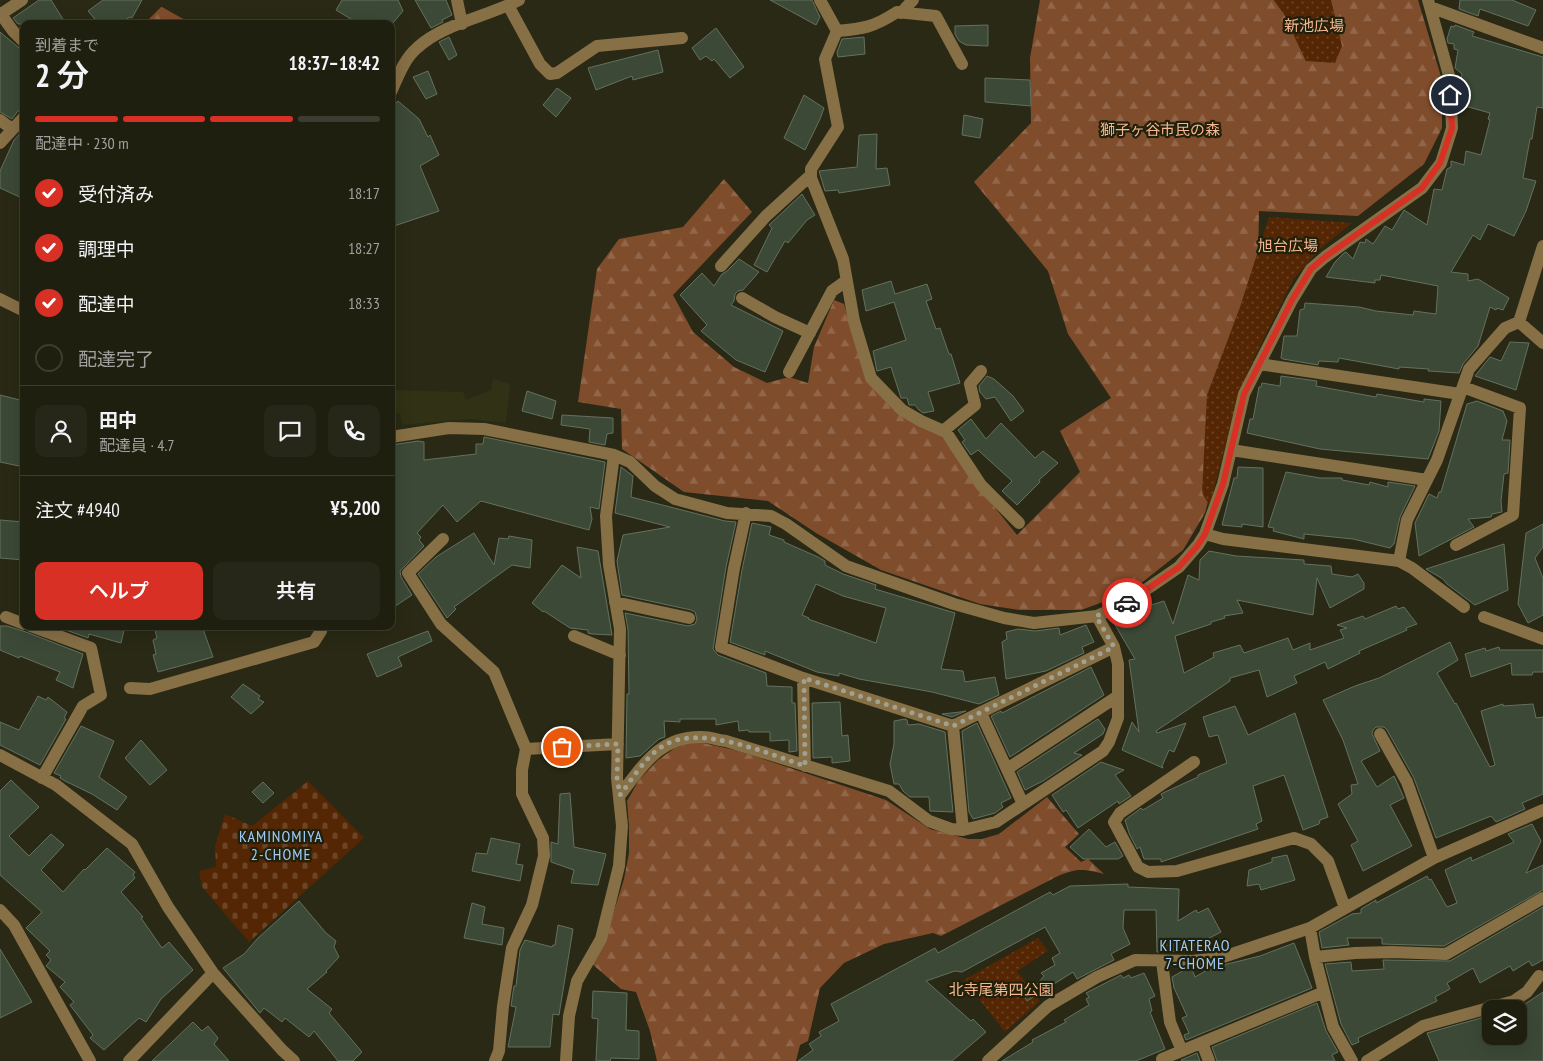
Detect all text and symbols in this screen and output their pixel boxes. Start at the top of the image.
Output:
park label: 新池広場 [1284,16,1344,35]
text: 到着まで [35,35,99,55]
text: 18:37–18:42 [288,51,380,75]
text: 2 分 [35,54,89,96]
pin [1429,74,1471,116]
icon: home [1436,81,1464,109]
park label: 獅子ヶ谷市民の森 [1100,120,1220,139]
text: 配達中 · 230 m [35,133,129,153]
icon: check [35,179,63,207]
text: 受付済み [78,182,154,206]
text: 18:17 [348,183,380,203]
icon: check [35,234,63,262]
park label: 旭台広場 [1258,236,1318,255]
text: 調理中 [78,237,135,261]
text: 18:27 [348,238,380,258]
icon: check [35,289,63,317]
text: 配達中 [78,292,135,316]
text: 18:33 [348,293,380,313]
text: 配達完了 [78,347,154,371]
button: person [35,405,87,457]
button: chat [264,405,316,457]
button: phone [328,405,380,457]
text: 田中 [99,408,137,432]
text: 配達員 · 4.7 [99,435,174,455]
text: ¥5,200 [330,496,380,520]
text: 注文 #4940 [35,498,120,522]
button: ヘルプ [35,562,203,620]
button: 共有 [213,562,380,620]
courier [1102,578,1152,628]
icon: car [1113,589,1141,617]
pin [541,726,583,768]
icon: bag [548,733,576,761]
district label: KAMINOMIYA 2-CHOME [239,826,323,864]
district label: KITATERAO 7-CHOME [1160,935,1230,973]
park label: 北寺尾第四公園 [948,980,1054,999]
map controls [1482,1000,1527,1045]
button: layers [1482,1000,1527,1045]

